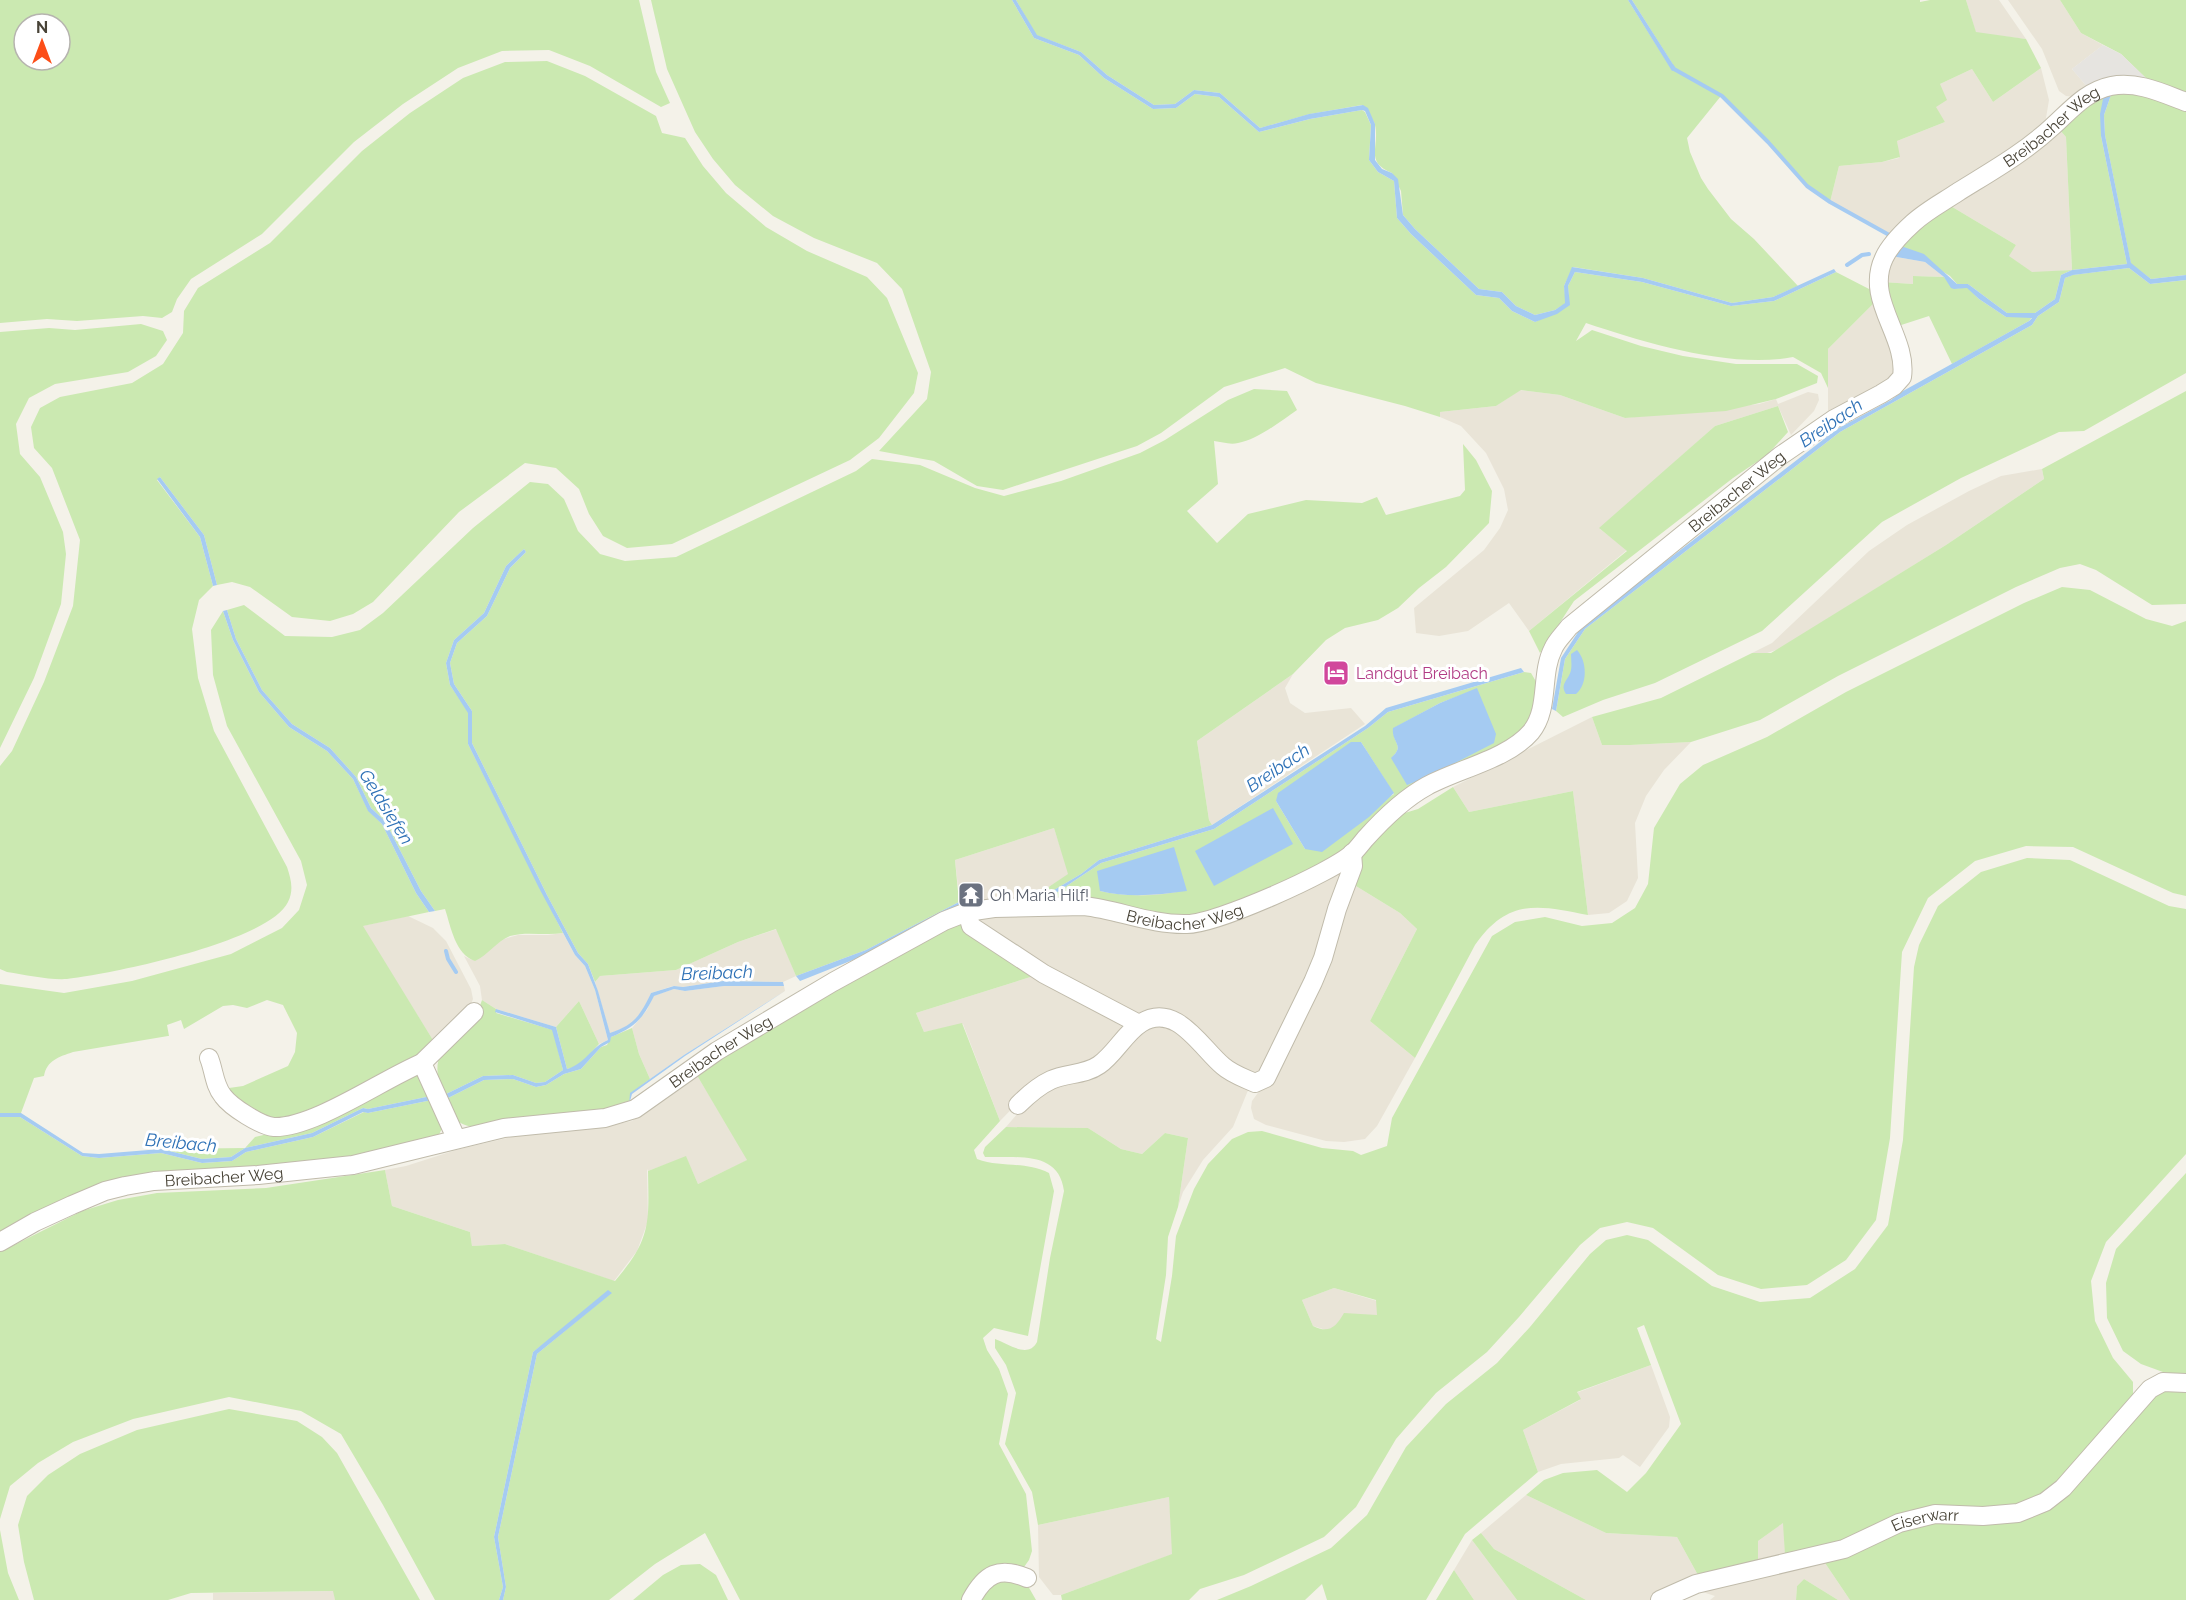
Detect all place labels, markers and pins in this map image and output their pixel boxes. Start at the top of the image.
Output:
hotel icon: Landgut Breibach [1321,658,1351,688]
place label: Landgut Breibach [1356,664,1488,683]
temple icon: Oh Maria Hilf! [956,880,986,910]
place label: Oh Maria Hilf! [990,886,1089,905]

